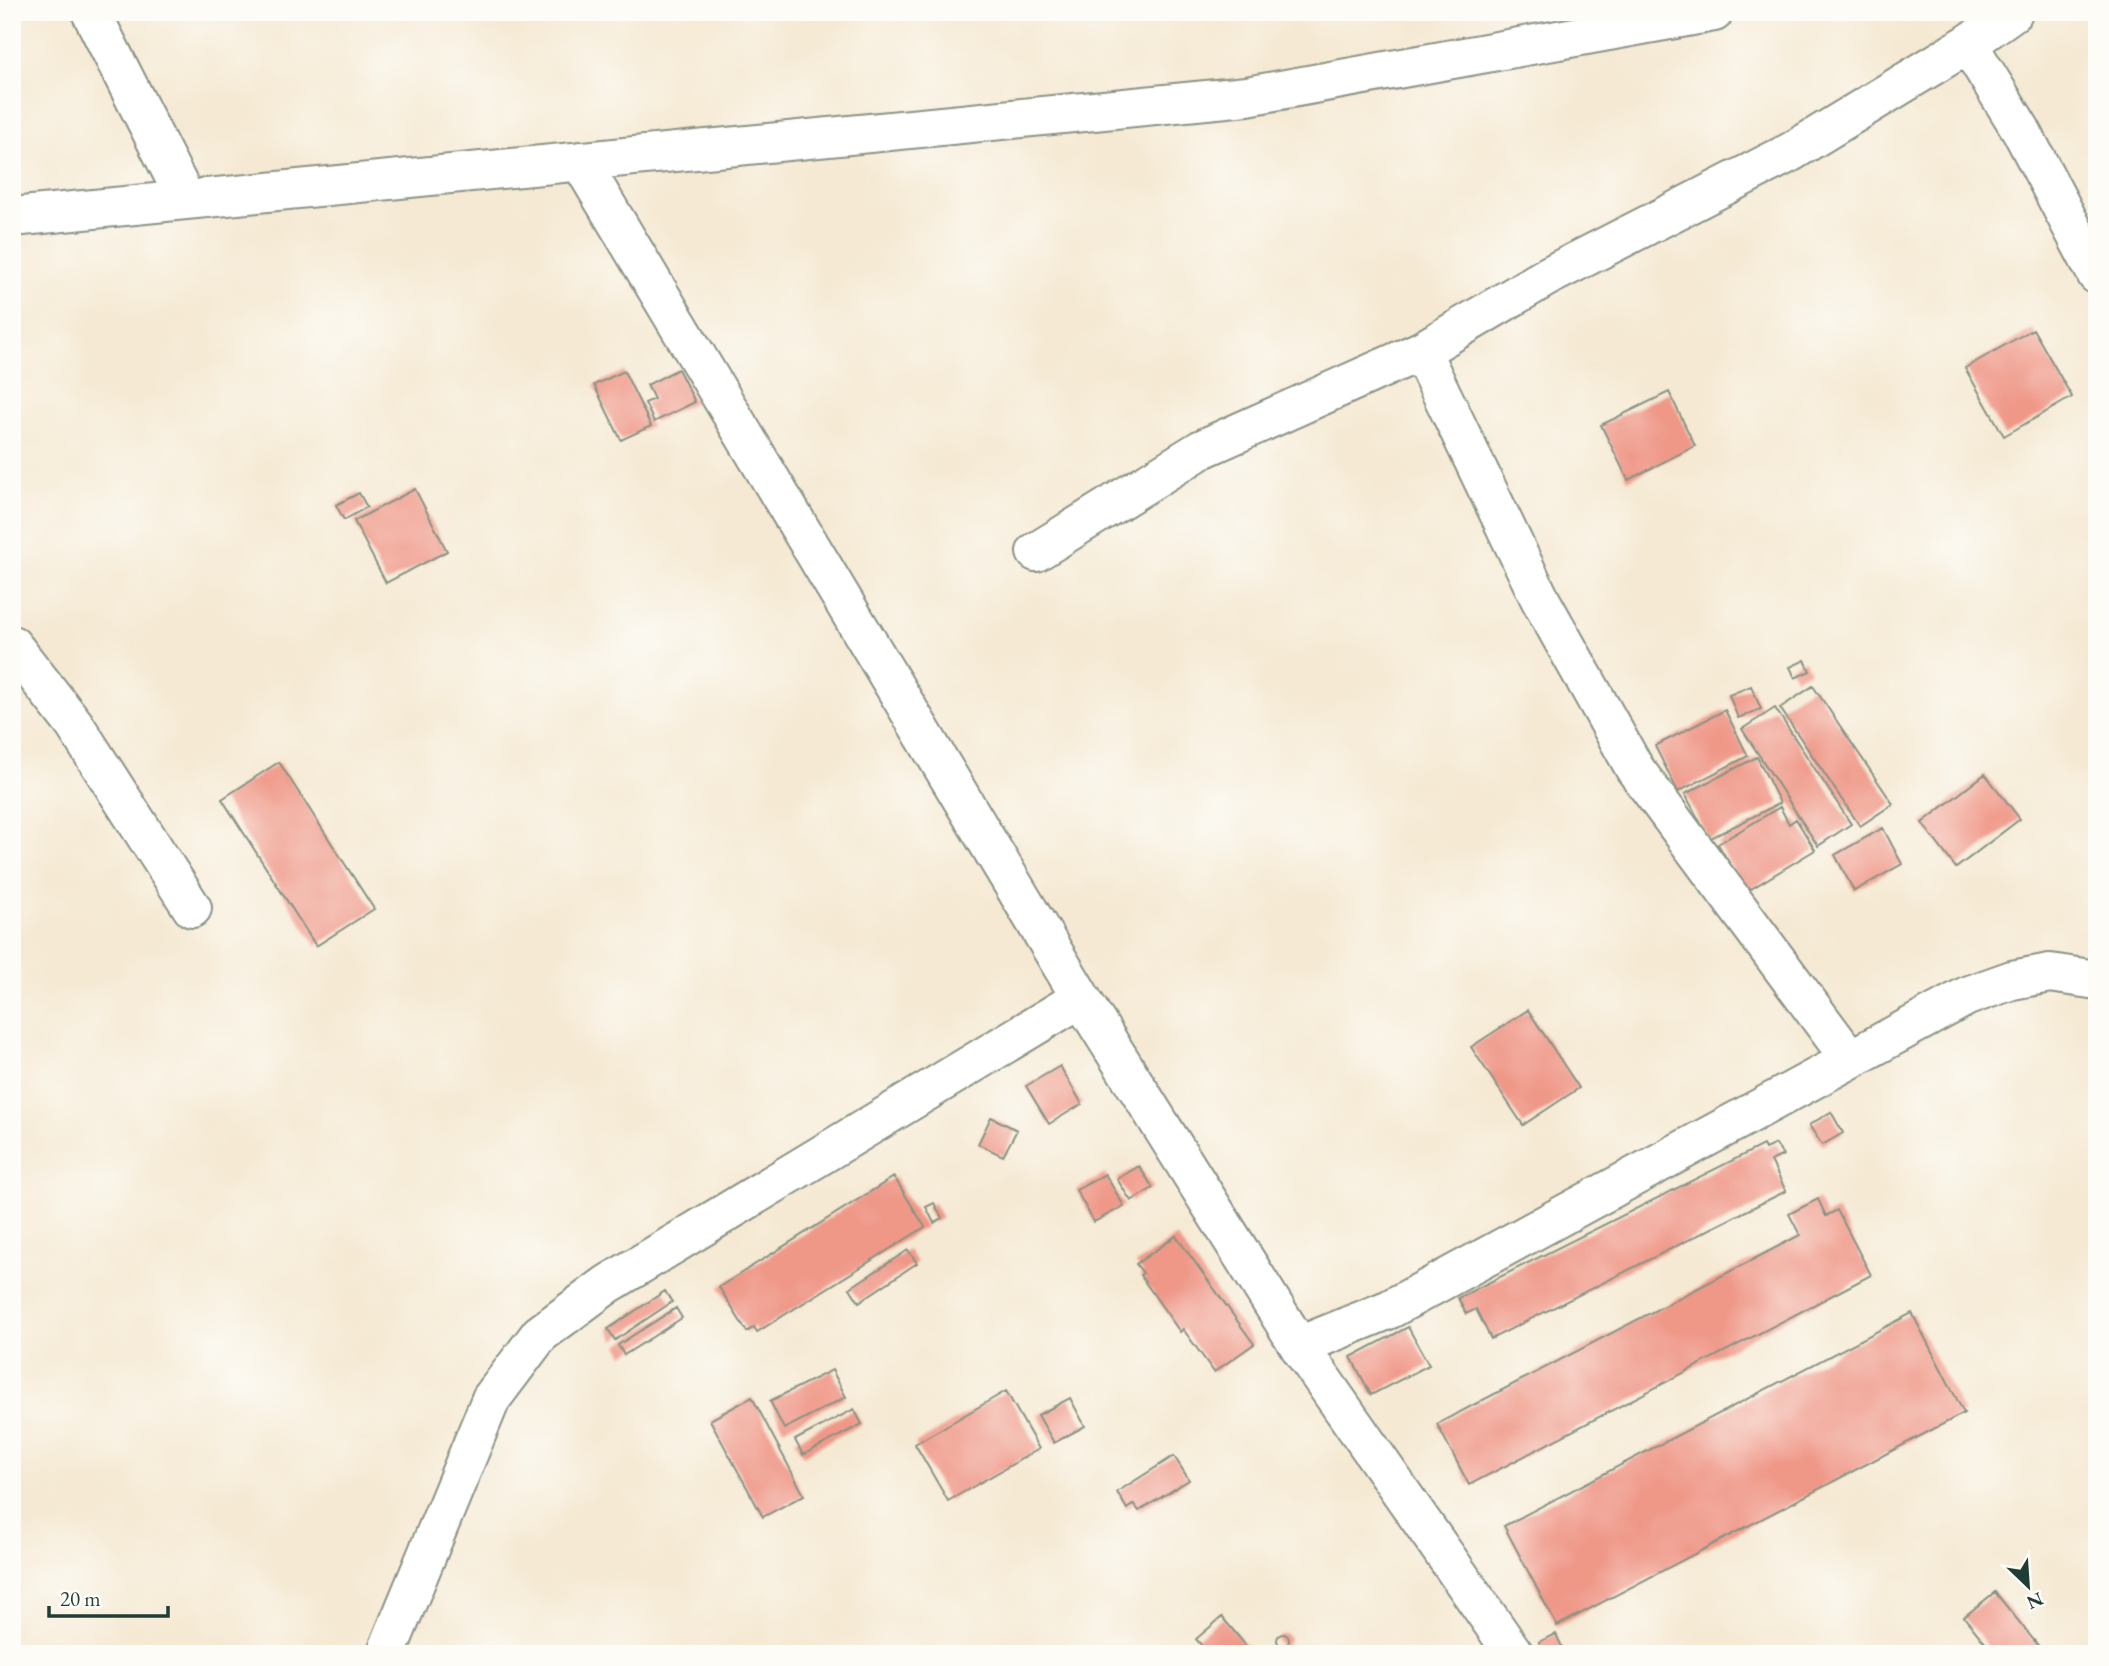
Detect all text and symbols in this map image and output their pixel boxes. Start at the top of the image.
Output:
north arrow [1994,1550,2064,1620]
scale bar [49,1575,168,1619]
text: 20 m [60,1585,101,1612]
text: N [2022,1586,2047,1616]

